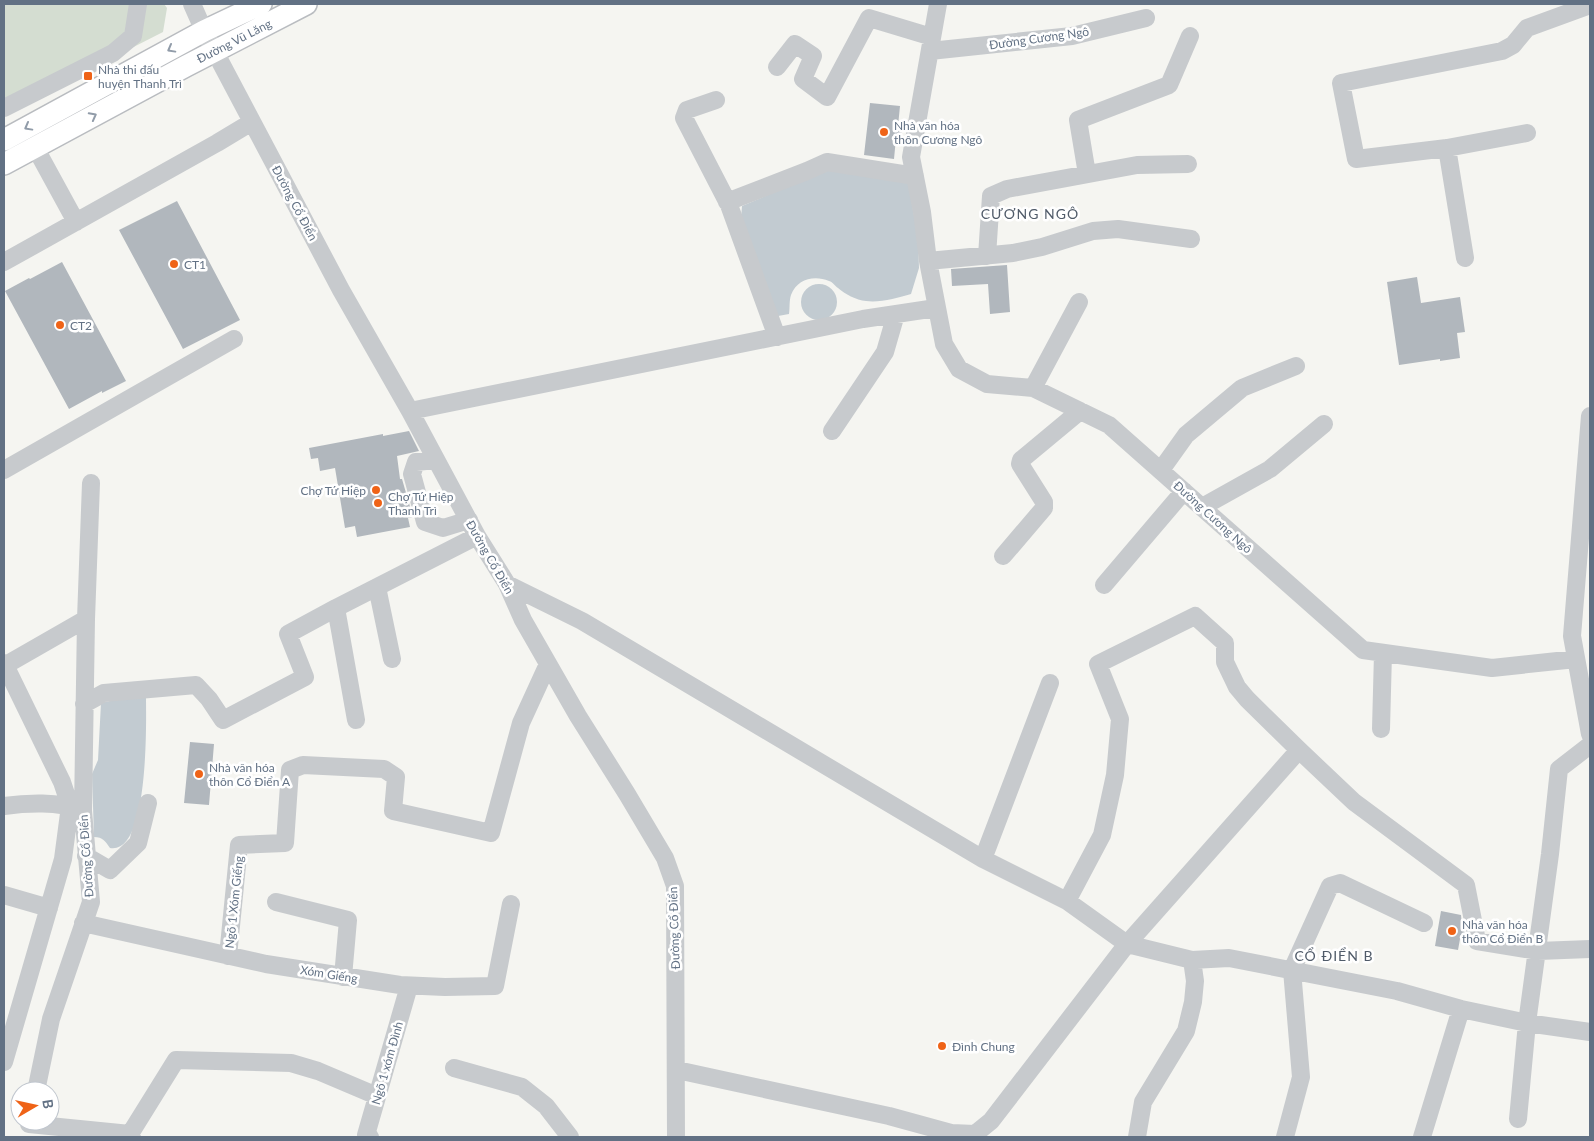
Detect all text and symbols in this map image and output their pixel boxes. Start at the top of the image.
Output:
street label: Đường Vũ Lăng [194,16,274,66]
street label: Đường Cương Ngô [988,24,1090,52]
one-way arrow [167,43,176,53]
place label: Nhà thi đấu huyện Thanh Trì [98,62,182,91]
marker: Nhà thi đấu huyện Thanh Trì [82,70,94,82]
one-way arrow [88,112,97,122]
place label: Nhà văn hóa thôn Cương Ngô [894,118,982,147]
one-way arrow [25,121,34,131]
marker: Nhà văn hóa thôn Cương Ngô [878,126,890,138]
street label: Đường Cổ Điển [269,163,321,243]
district label: CƯƠNG NGÔ [981,205,1079,222]
place label: CT1 [184,257,206,272]
marker: CT1 [168,258,180,270]
place label: CT2 [70,318,92,333]
marker: CT2 [54,319,66,331]
street label: Đường Cương Ngô [1171,478,1256,556]
place label: Chợ Tứ Hiệp [300,483,366,498]
marker: Chợ Tứ Hiệp [370,484,382,496]
place label: Chợ Tứ Hiệp Thanh Trì [388,489,454,518]
marker: Chợ Tứ Hiệp Thanh Trì [372,497,384,509]
street label: Đường Cổ Điển [463,517,517,597]
place label: Nhà văn hóa thôn Cổ Điển A [209,760,291,789]
marker: Nhà văn hóa thôn Cổ Điển A [193,768,205,780]
street label: Đường Cổ Điển [76,814,96,898]
street label: Ngõ 1 Xóm Giếng [222,855,246,949]
street label: Đường Cổ Điển [665,886,683,970]
place label: Nhà văn hóa thôn Cổ Điển B [1462,917,1543,946]
marker: Nhà văn hóa thôn Cổ Điển B [1446,925,1458,937]
district label: CỔ ĐIỂN B [1294,947,1374,964]
street label: Xóm Giếng [299,962,359,986]
street label: Ngõ 1 xóm Đình [368,1020,406,1106]
place label: Đình Chung [952,1039,1015,1054]
marker: Đình Chung [936,1040,948,1052]
north arrow [10,1081,60,1131]
text: B [39,1098,57,1110]

